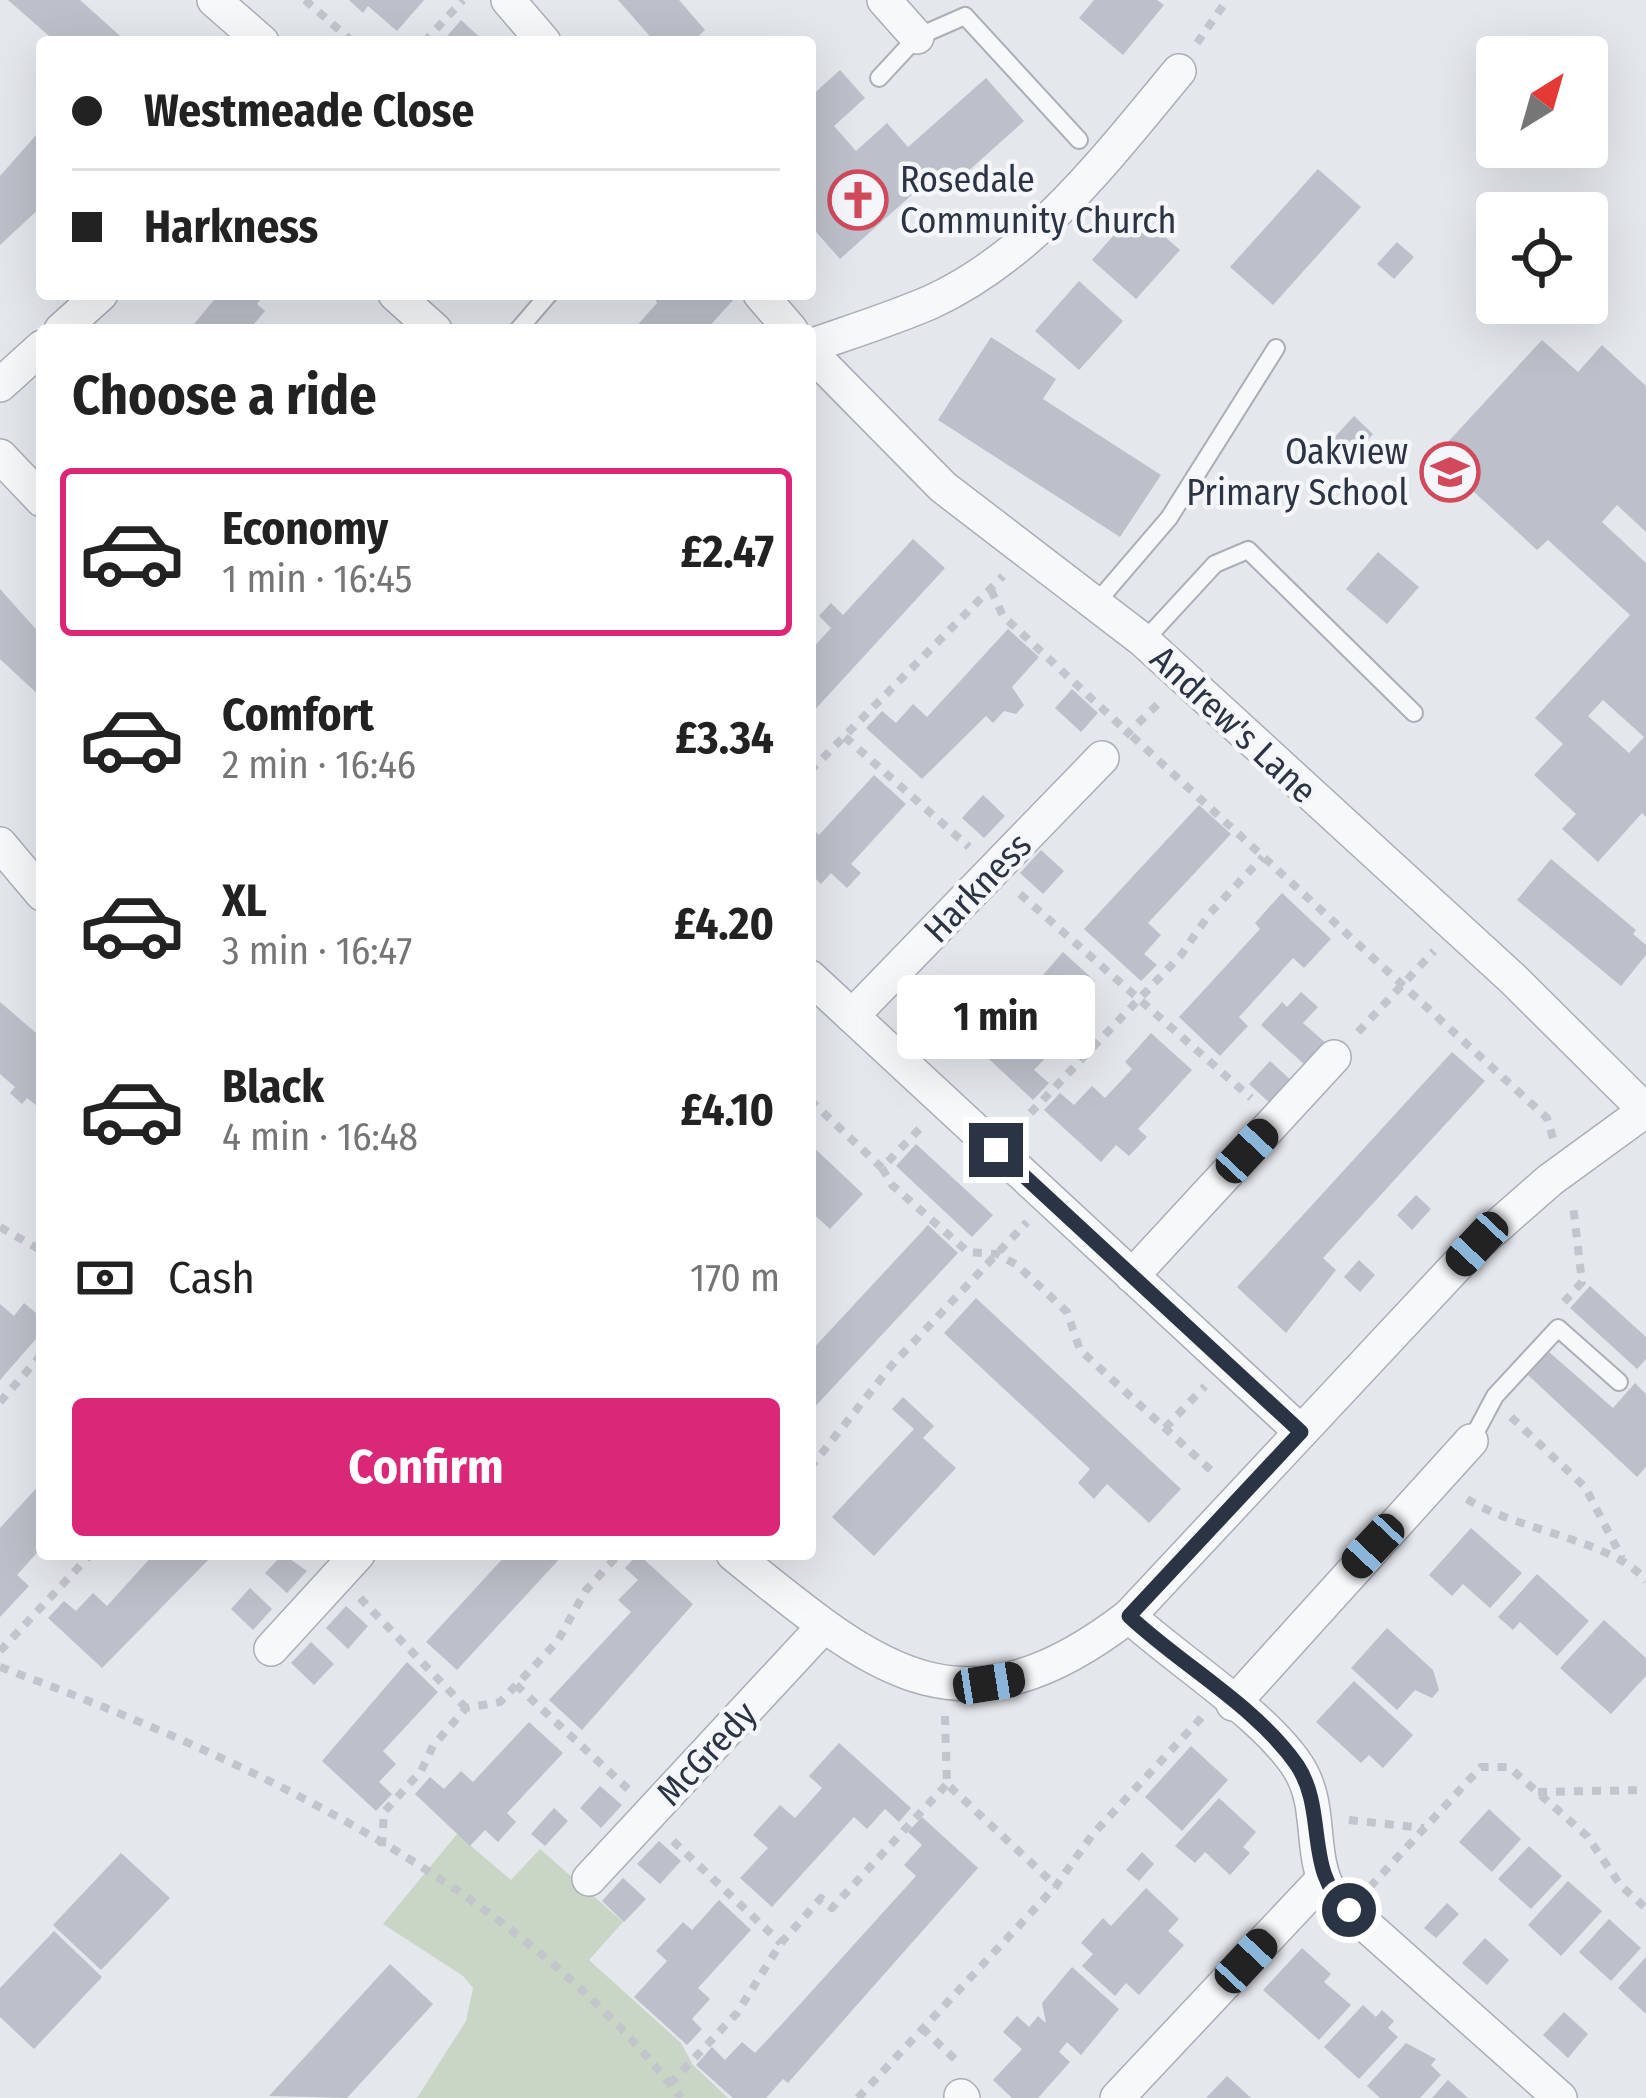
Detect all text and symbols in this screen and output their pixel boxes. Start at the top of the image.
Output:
north arrow [1476,36,1608,168]
map controls [1476,36,1608,324]
text: Westmeade Close [144,84,474,138]
place label: Rosedale Community Church [900,158,1177,243]
church icon: Rosedale Community Church [827,169,889,231]
button: locate [1476,192,1608,324]
text: Harkness [144,200,318,254]
text: Choose a ride [72,364,377,428]
place label: Oakview Primary School [1186,430,1408,515]
school or university icon: Oakview Primary School [1419,441,1481,503]
icon: car [78,498,186,606]
text: Economy [222,502,388,556]
text: £2.47 [680,525,774,579]
text: 1 min · 16:45 [222,556,412,602]
street label: Andrew's Lane [1141,637,1325,813]
icon: car [78,684,186,792]
text: Comfort [222,688,374,742]
text: £3.34 [675,711,774,765]
text: 2 min · 16:46 [222,742,416,788]
street label: Harkness [915,824,1041,952]
icon: car [78,870,186,978]
text: XL [222,874,267,928]
text: £4.20 [674,897,774,951]
text: 3 min · 16:47 [222,928,412,974]
callout: 1 min [897,976,1095,1060]
text: 1 min [954,994,1038,1040]
icon: car [78,1056,186,1164]
text: Black [222,1060,324,1114]
text: £4.10 [680,1083,774,1137]
car [1209,1112,1285,1190]
text: 4 min · 16:48 [222,1114,418,1160]
route end [969,1123,1023,1177]
car [1439,1205,1515,1283]
icon: cash [72,1245,138,1311]
text: Cash [168,1251,255,1305]
text: 170 m [690,1255,780,1301]
button: Confirm [72,1398,780,1536]
car [1335,1507,1411,1585]
car [951,1660,1027,1706]
street label: McGredy [648,1692,766,1815]
route start [1322,1883,1376,1937]
car [1208,1922,1284,2000]

